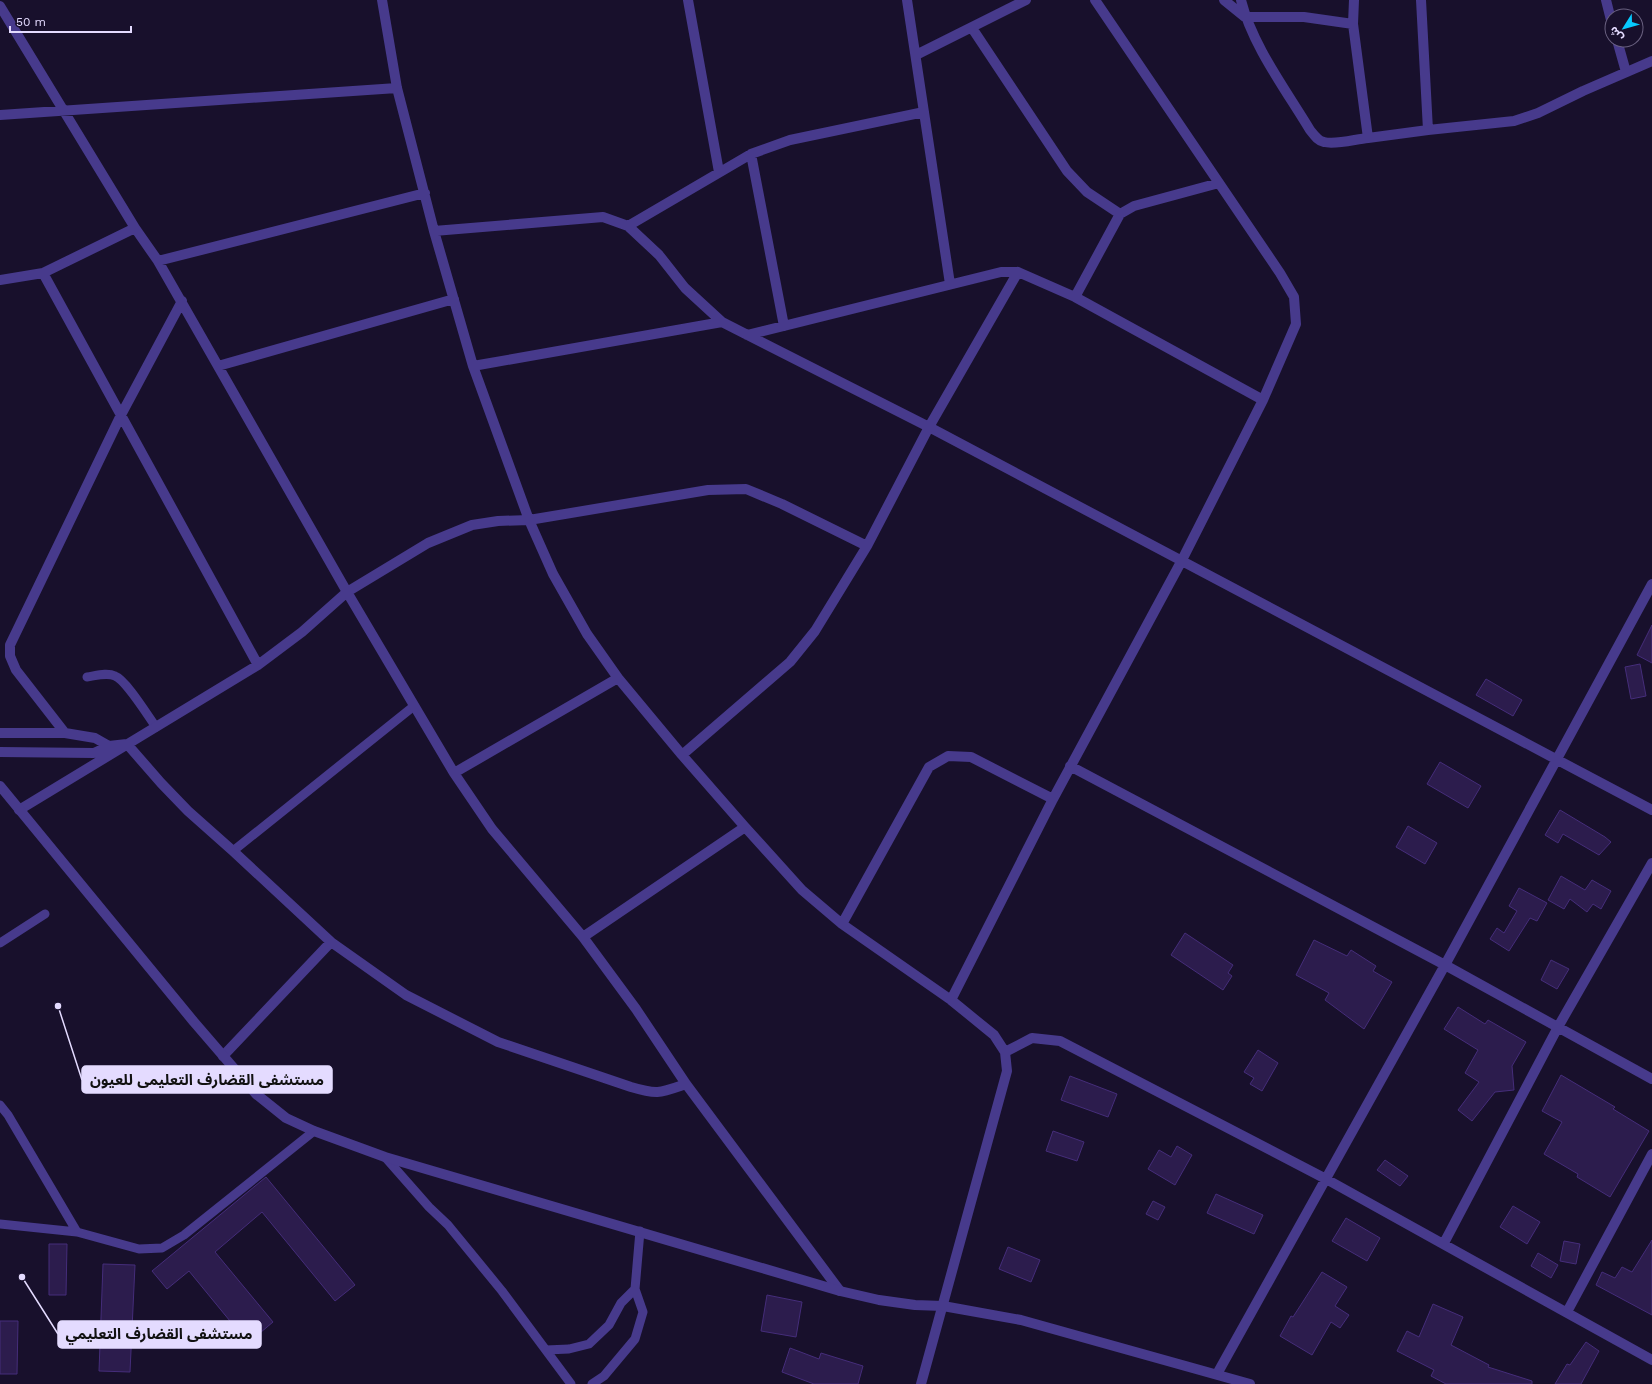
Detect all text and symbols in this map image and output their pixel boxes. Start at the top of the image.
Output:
scale bar [10,8,131,34]
north arrow [1604,8,1644,48]
text: 50 m [16,15,46,29]
text: ش [1607,24,1626,44]
callout: مستشفى القضارف التعليمى للعيون [82,1066,332,1093]
text: مستشفى القضارف التعليمى للعيون [90,1071,324,1089]
callout: مستشفى القضارف التعليمي [58,1321,261,1348]
text: مستشفى القضارف التعليمي [66,1325,252,1345]

